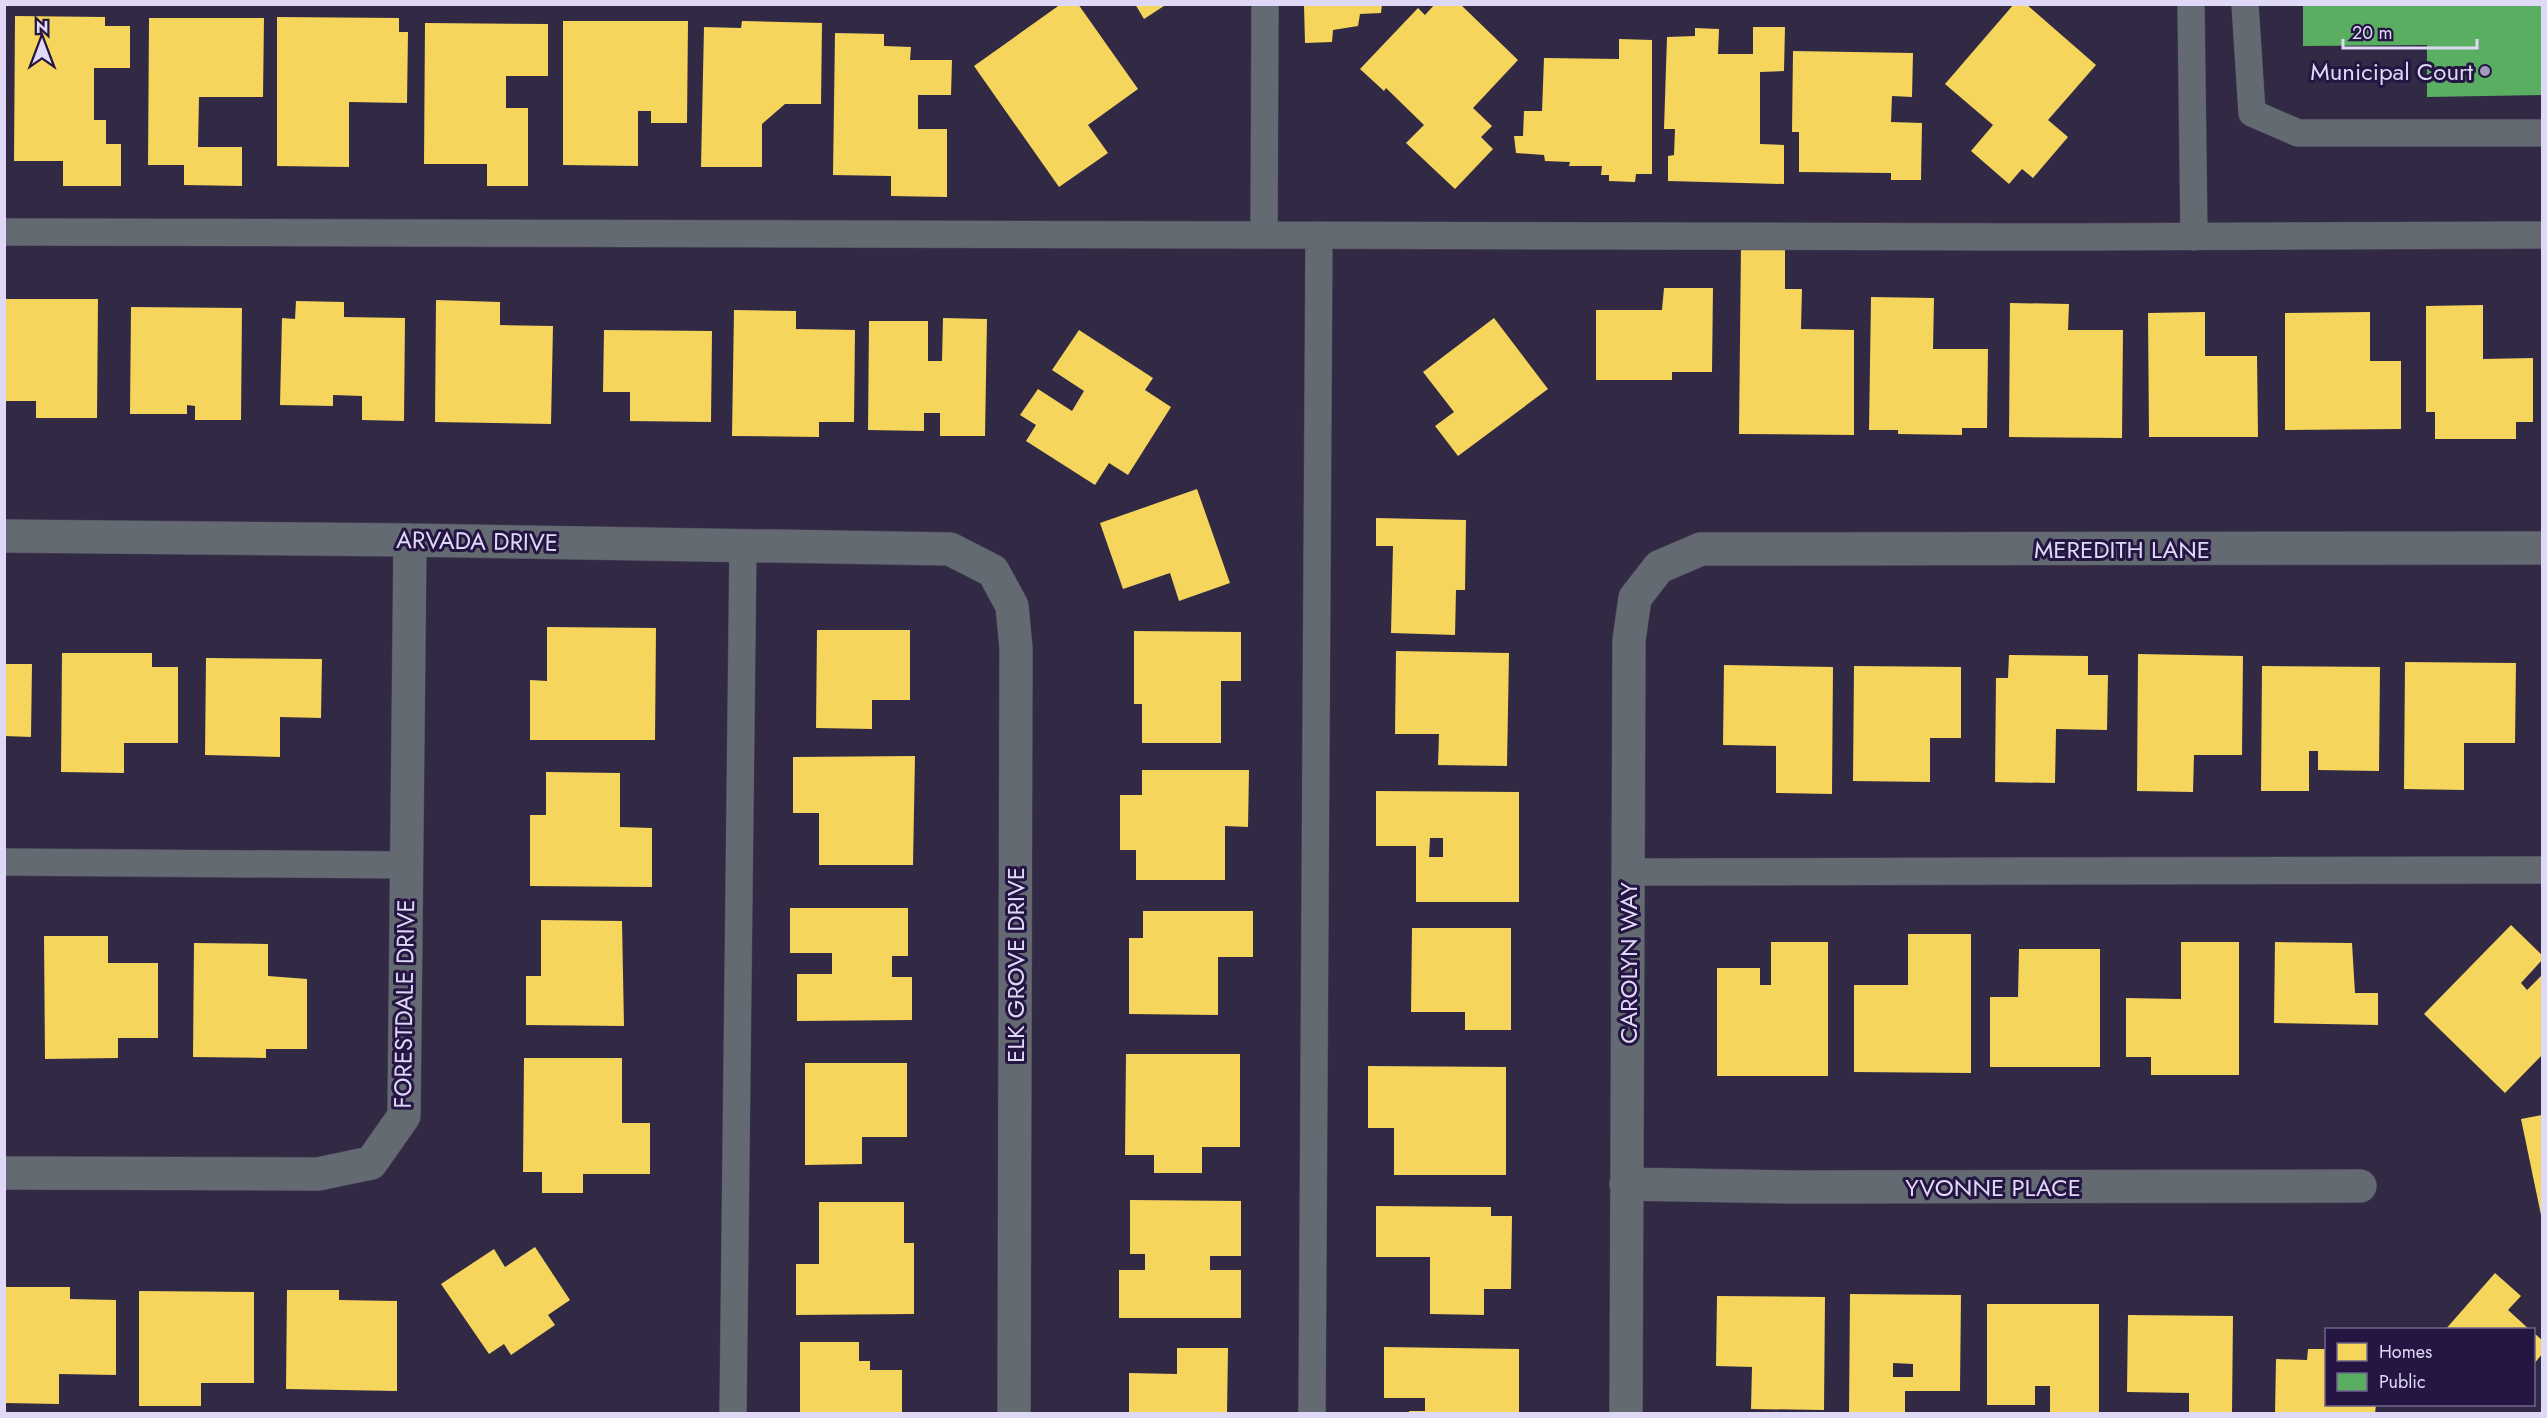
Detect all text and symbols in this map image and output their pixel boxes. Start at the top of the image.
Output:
north arrow [12,12,72,72]
scale bar [2343,12,2476,50]
text: N [36,16,48,39]
text: 20 m [2352,20,2392,46]
place label: Municipal Court [2310,54,2473,89]
marker: Municipal Court [2478,64,2492,78]
street label: ARVADA DRIVE [396,522,558,560]
street label: MEREDITH LANE [2034,532,2210,567]
street label: ELK GROVE DRIVE [998,867,1033,1063]
street label: CAROLYN WAY [1611,882,1646,1044]
street label: FORESTDALE DRIVE [385,899,423,1109]
street label: YVONNE PLACE [1905,1170,2081,1205]
legend [2325,1328,2535,1406]
text: Homes [2379,1339,2432,1365]
text: Public [2379,1369,2426,1395]

